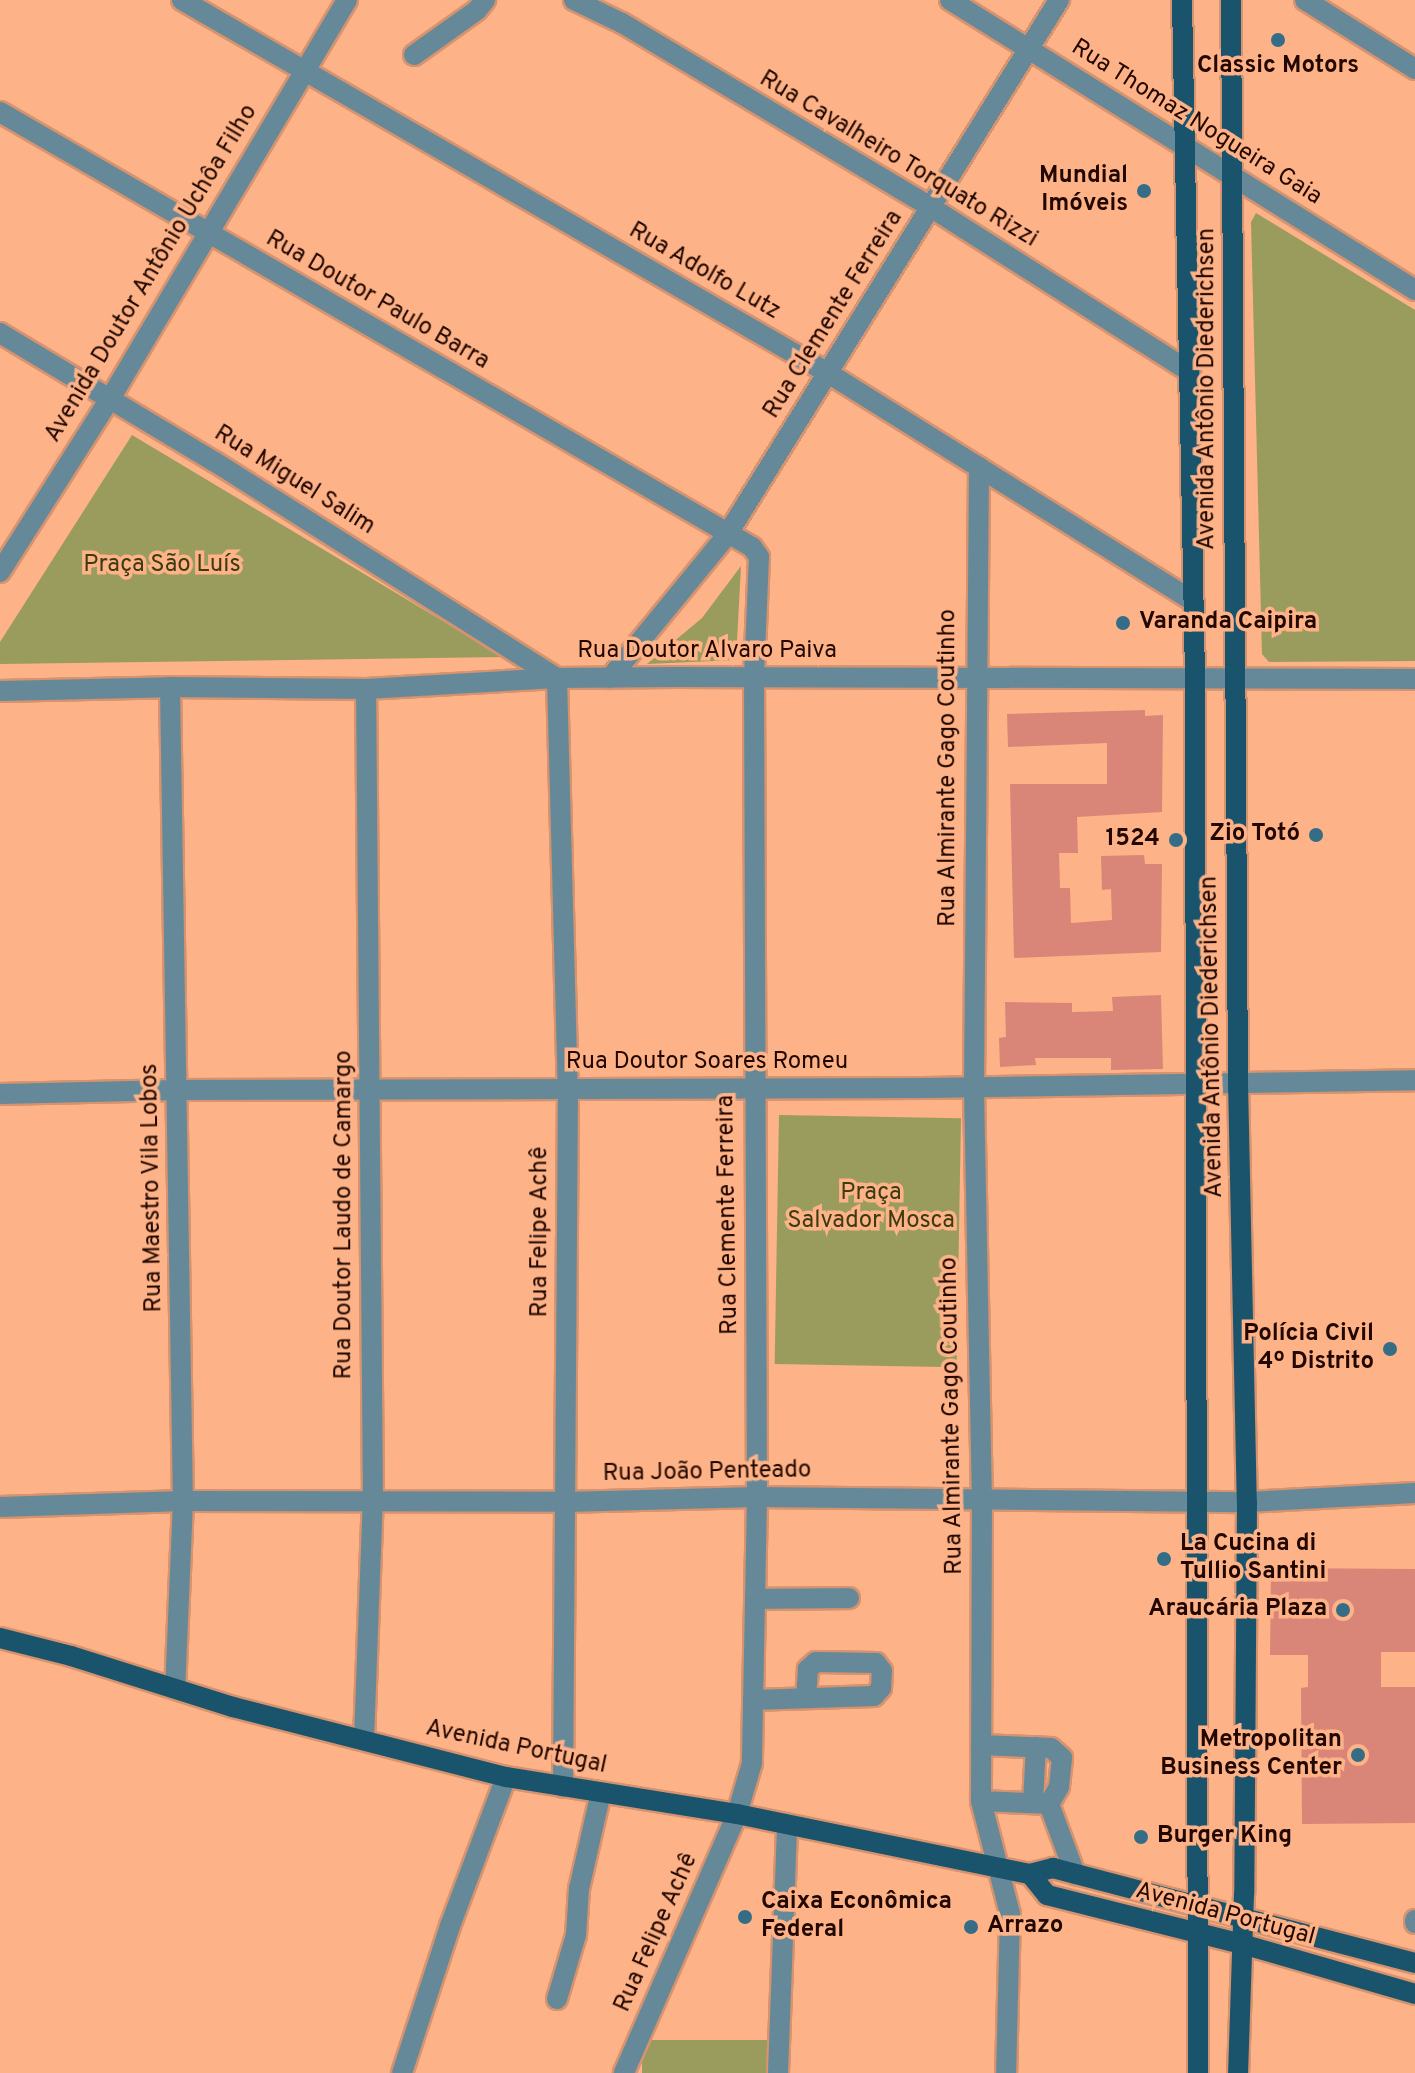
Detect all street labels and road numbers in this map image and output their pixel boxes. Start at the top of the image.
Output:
street label: Rua Thomaz Nogueira Gaia [1065,34,1327,212]
street label: Rua Cavalheiro Torquato Rizzi [753,65,1043,255]
street label: Avenida Doutor Antônio Uchôa Filho [39,99,265,449]
street label: Rua Clemente Ferreira [758,206,910,424]
street label: Rua Adolfo Lutz [623,217,785,327]
street label: Rua Doutor Paulo Barra [260,225,494,377]
street label: Avenida Antônio Diederichsen [1194,227,1222,551]
street label: Rua Miguel Salim [208,420,380,542]
street label: Rua Almirante Gago Coutinho [935,609,963,927]
street label: Rua Doutor Alvaro Paiva [577,638,837,666]
street label: Avenida Antônio Diederichsen [1196,875,1230,1199]
street label: Rua Doutor Soares Romeu [566,1049,848,1077]
street label: Rua Doutor Laudo de Camargo [331,1050,359,1380]
street label: Rua Maestro Vila Lobos [136,1063,170,1313]
street label: Rua Clemente Ferreira [713,1095,745,1335]
street label: Rua Felipe Achê [527,1146,555,1318]
street label: Rua Almirante Gago Coutinho [936,1256,970,1576]
street label: Rua João Penteado [602,1457,812,1489]
street label: Avenida Portugal [423,1715,609,1781]
street label: Rua Felipe Achê [609,1849,705,2017]
street label: Avenida Portugal [1132,1877,1318,1953]

